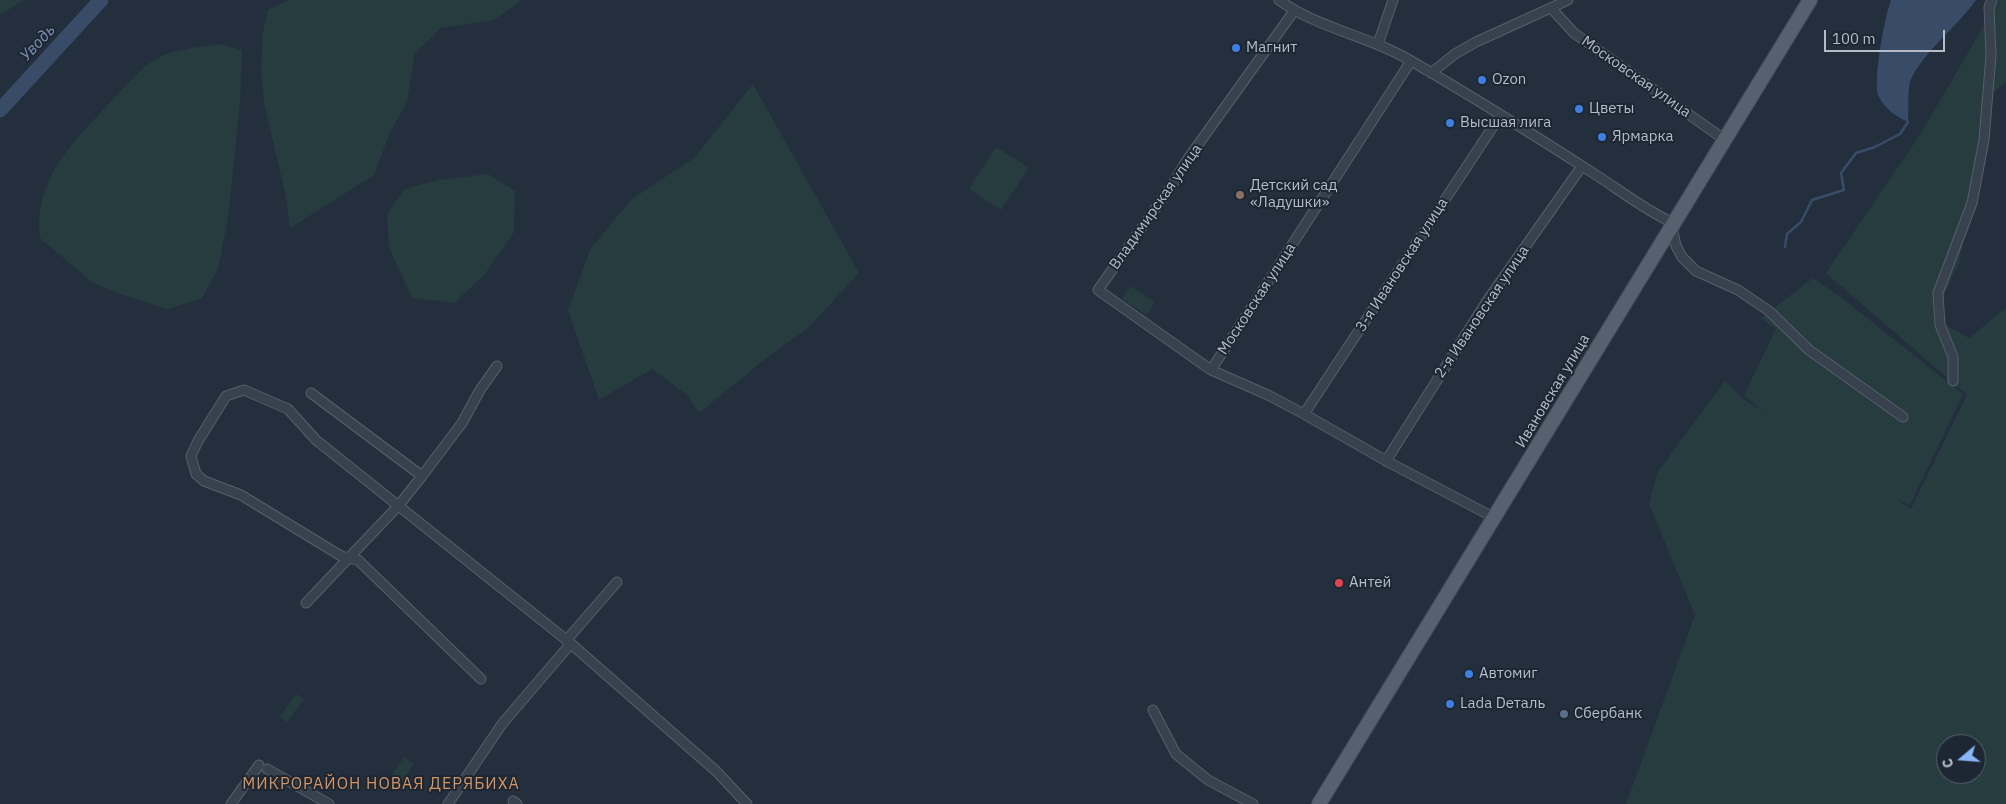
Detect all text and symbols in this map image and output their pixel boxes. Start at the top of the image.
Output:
scale bar [1826,20,1947,52]
water label: Уводь [16,21,60,65]
text: 100 m [1832,29,1876,48]
street label: Московская улица [1578,32,1694,122]
place label: Магнит [1246,39,1297,57]
marker: Магнит [1230,42,1242,54]
place label: Ozon [1492,71,1526,89]
marker: Ozon [1476,74,1488,86]
place label: Цветы [1589,100,1634,118]
marker: Цветы [1573,103,1585,115]
place label: Высшая лига [1460,114,1551,132]
marker: Высшая лига [1444,117,1456,129]
place label: Ярмарка [1612,128,1674,146]
marker: Ярмарка [1596,131,1608,143]
street label: Владимирская улица [1106,141,1206,273]
place label: Детский сад «Ладушки» [1250,177,1338,212]
marker: Детский сад «Ладушки» [1234,189,1246,201]
street label: 3-я Ивановская улица [1352,195,1452,335]
street label: Московская улица [1214,240,1300,358]
street label: 2-я Ивановская улица [1431,242,1533,382]
street label: Ивановская улица [1512,331,1594,451]
place label: Антей [1349,574,1391,592]
marker: Антей [1333,577,1345,589]
place label: Автомиг [1479,665,1538,683]
marker: Автомиг [1463,668,1475,680]
place label: Lada Dеталь [1460,695,1545,713]
marker: Lada Dеталь [1444,698,1456,710]
place label: Сбербанк [1574,705,1642,723]
marker: Сбербанк [1558,708,1570,720]
north arrow [1936,734,1986,784]
text: С [1938,756,1958,770]
district label: МИКРОРАЙОН НОВАЯ ДЕРЯБИХА [239,774,523,794]

